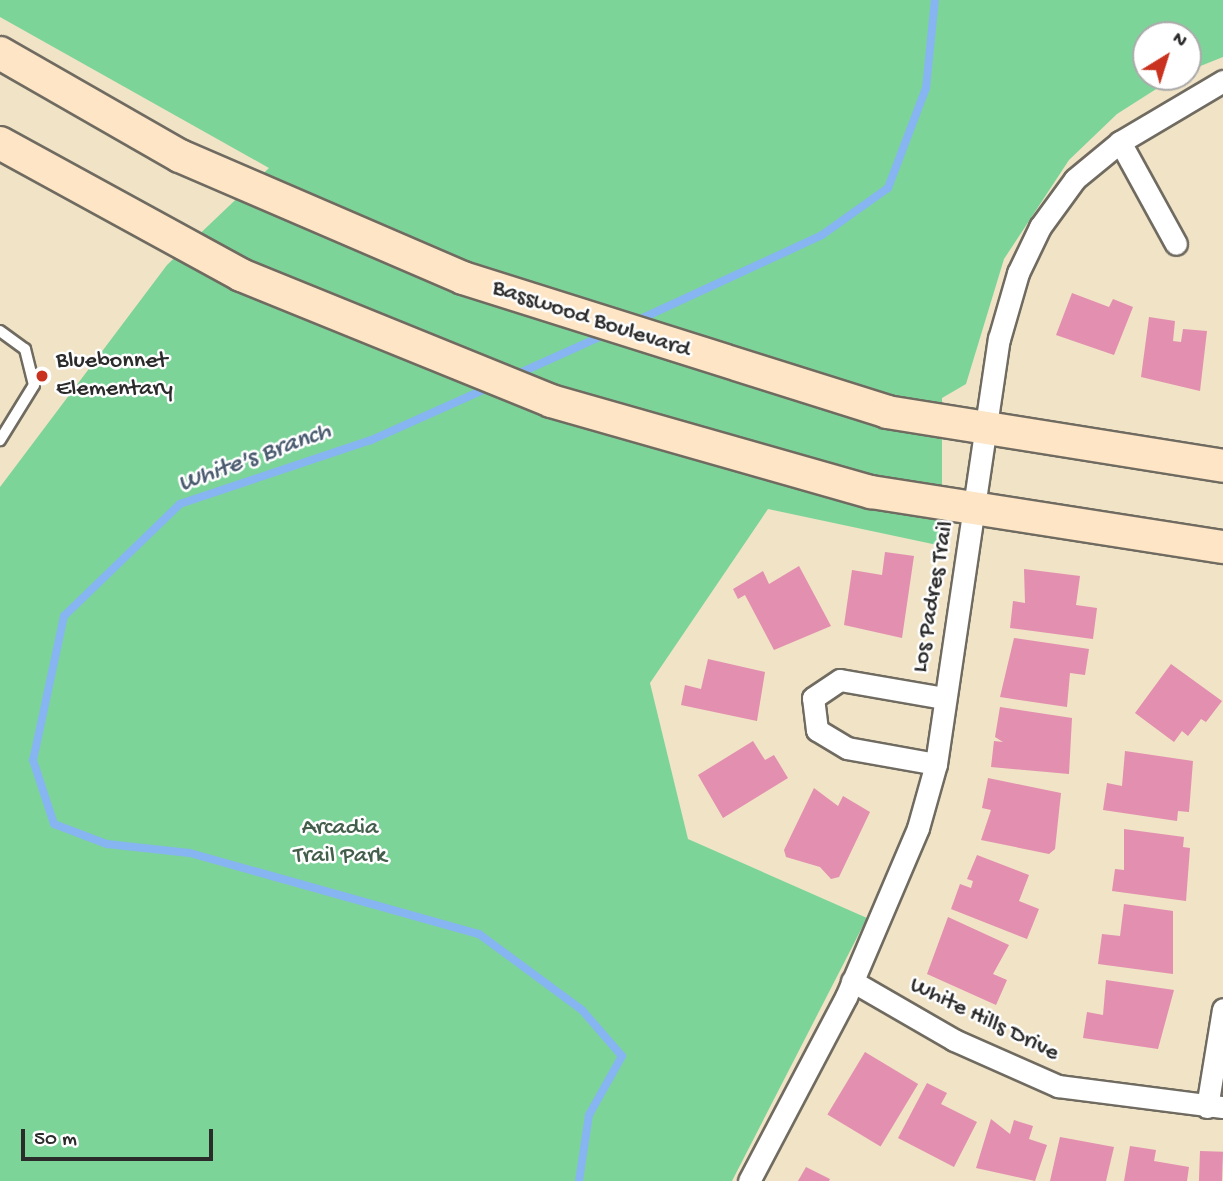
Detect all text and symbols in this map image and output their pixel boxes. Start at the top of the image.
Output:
north arrow [1132,21,1202,91]
text: N [1167,28,1191,54]
street label: Basswood Boulevard [488,274,694,366]
place label: Bluebonnet Elementary [56,348,173,404]
marker: Bluebonnet Elementary [34,368,50,384]
water label: White's Branch [174,417,336,501]
street label: Los Padres Trail [907,519,961,675]
park label: Arcadia Trail Park [294,815,386,871]
street label: White Hills Drive [905,971,1063,1069]
scale bar [24,1114,217,1158]
text: 50 m [34,1128,77,1153]

